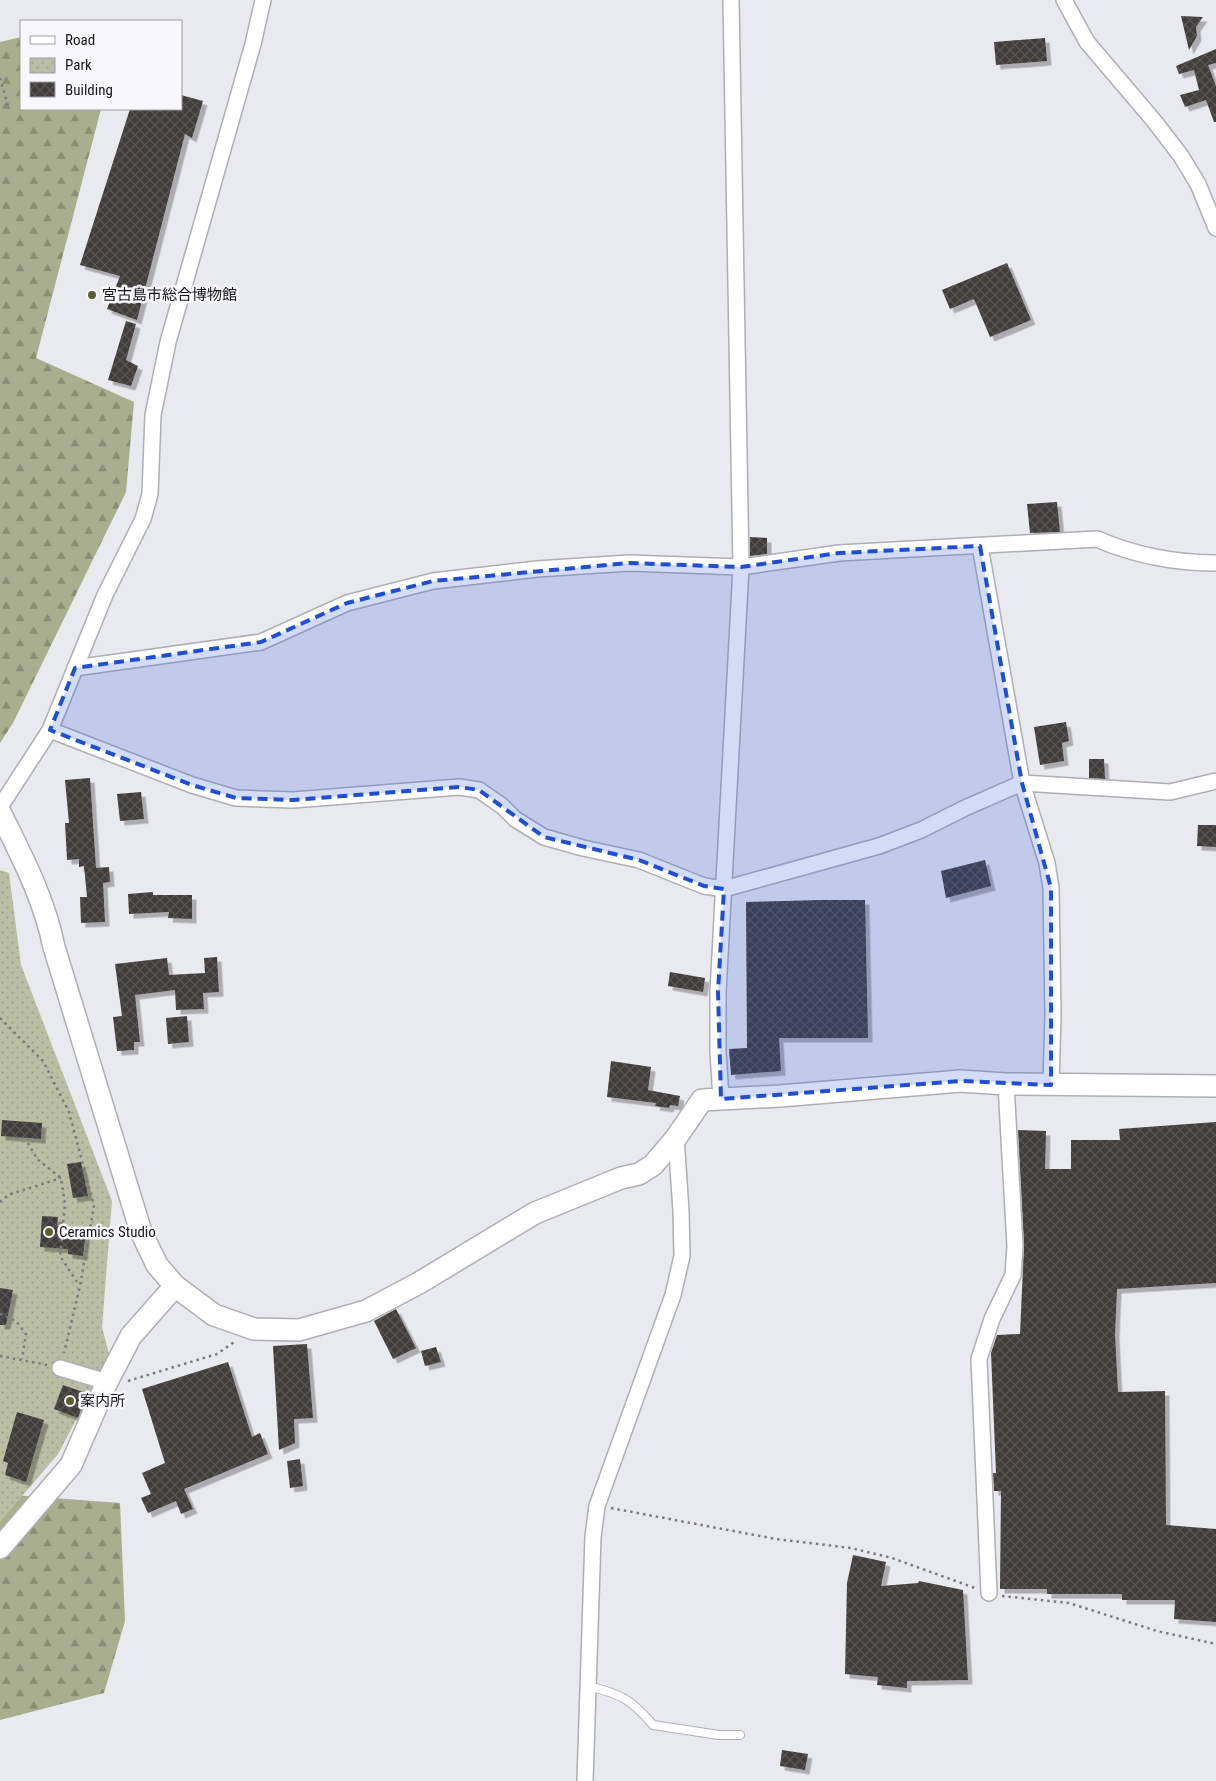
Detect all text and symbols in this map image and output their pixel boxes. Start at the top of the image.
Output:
legend [20,20,182,110]
text: Road [65,31,95,49]
text: Park [65,56,92,74]
text: Building [65,81,113,99]
place label: 宮古島市総合博物館 [102,286,237,304]
marker: 宮古島市総合博物館 [86,289,98,301]
place label: Ceramics Studio [59,1223,156,1241]
marker: Ceramics Studio [43,1226,55,1238]
place label: 案内所 [80,1392,125,1410]
marker: 案内所 [64,1395,76,1407]

